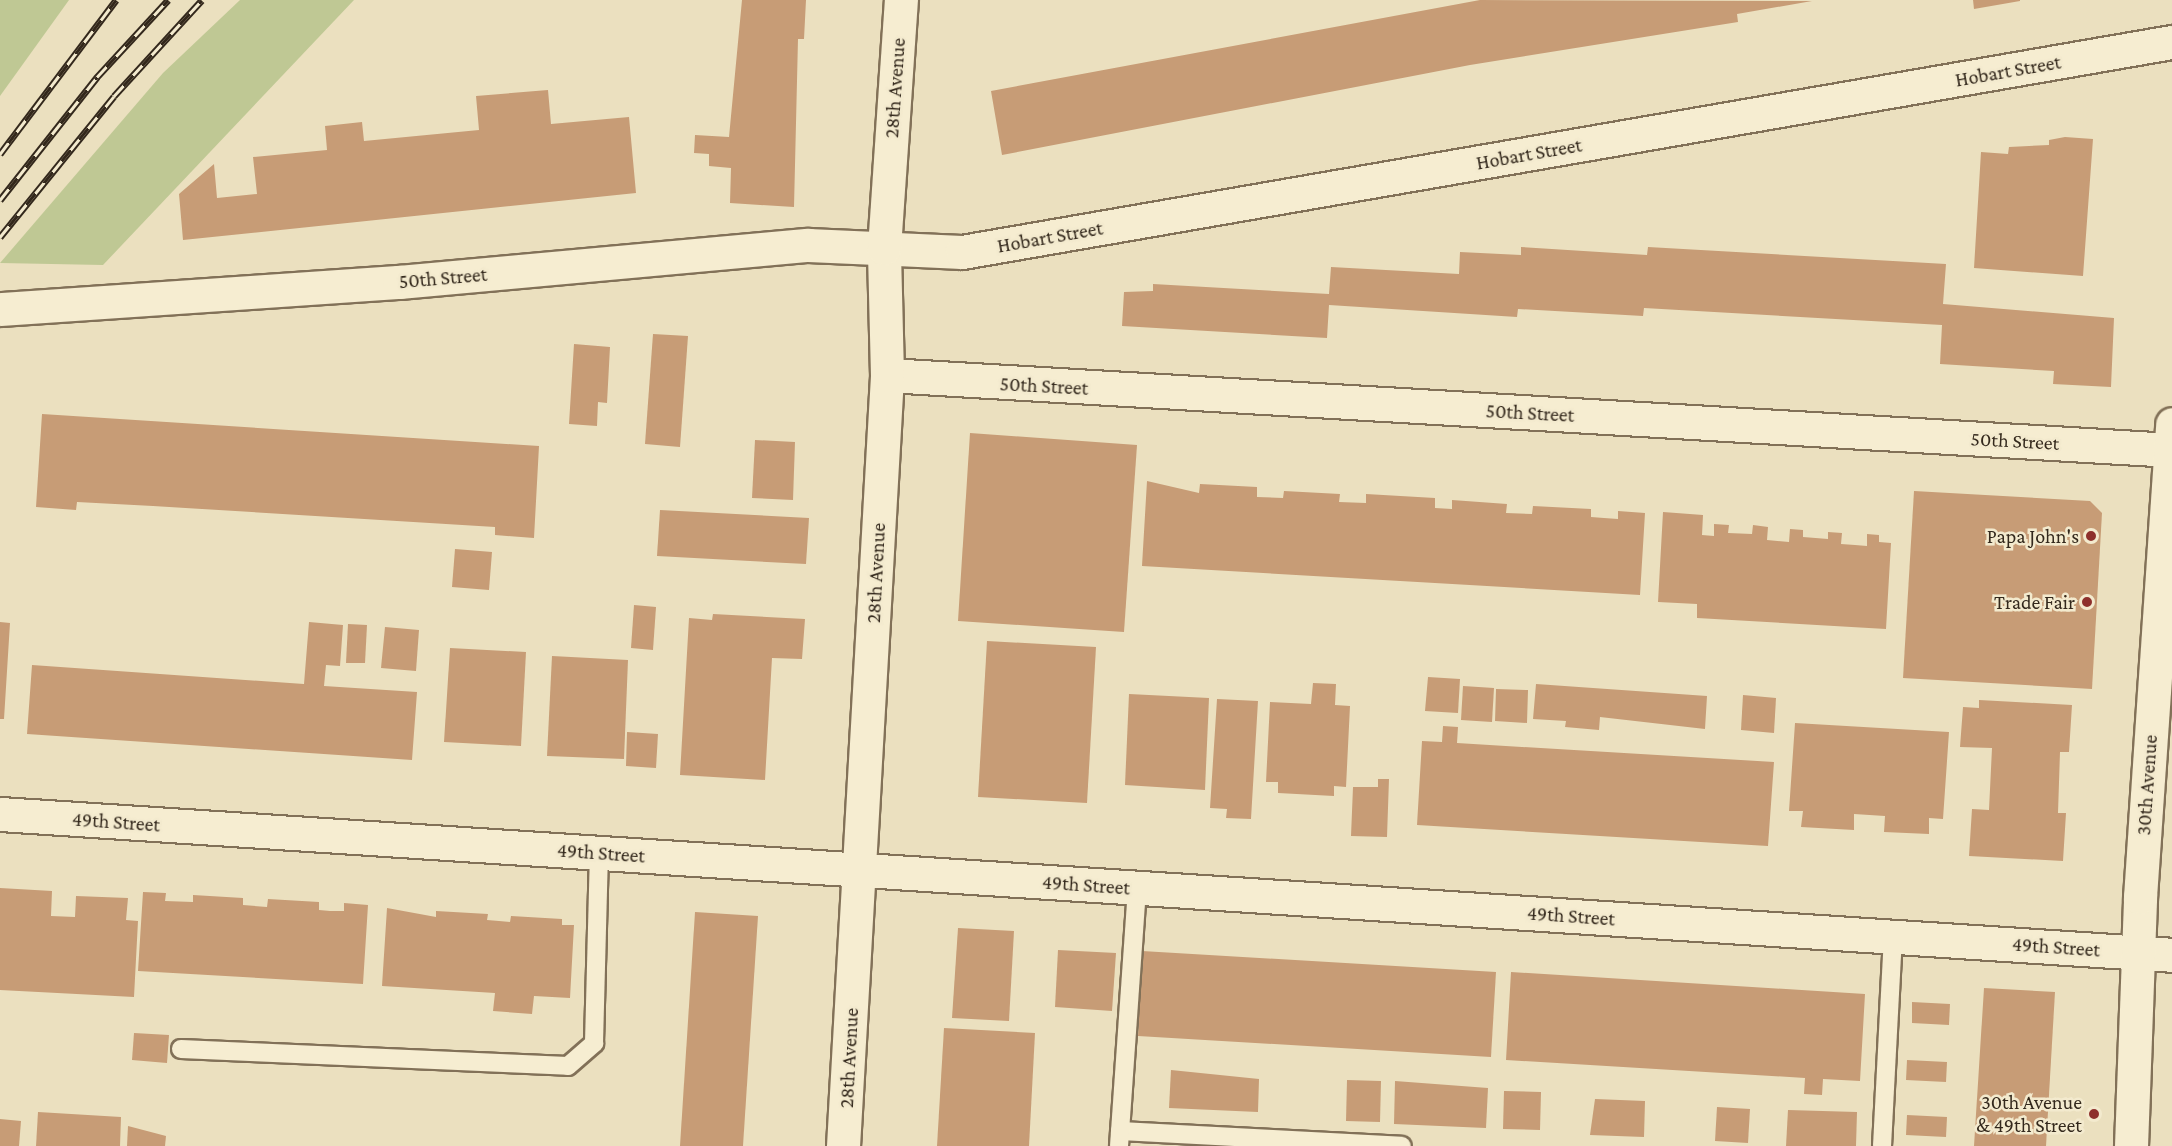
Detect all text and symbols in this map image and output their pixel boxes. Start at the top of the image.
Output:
street label: 28th Avenue [880,37,910,139]
street label: Hobart Street [1953,50,2063,92]
street label: Hobart Street [1474,133,1584,175]
street label: Hobart Street [995,216,1105,258]
street label: 50th Street [398,262,488,294]
street label: 50th Street [999,372,1089,400]
street label: 50th Street [1485,399,1575,427]
street label: 50th Street [1970,427,2060,455]
street label: 28th Avenue [861,522,891,624]
place label: Papa John's [1987,524,2079,548]
marker: Papa John's [2084,529,2098,543]
place label: Trade Fair [1994,590,2075,614]
marker: Trade Fair [2080,595,2094,609]
street label: 30th Avenue [2132,734,2162,836]
street label: 49th Street [71,807,161,837]
street label: 49th Street [556,838,646,868]
street label: 49th Street [1041,870,1131,900]
street label: 49th Street [1526,901,1616,931]
street label: 49th Street [2011,932,2101,962]
street label: 28th Avenue [834,1007,864,1109]
place label: 30th Avenue & 49th Street [1976,1090,2082,1137]
marker: 30th Avenue & 49th Street [2087,1107,2101,1121]

